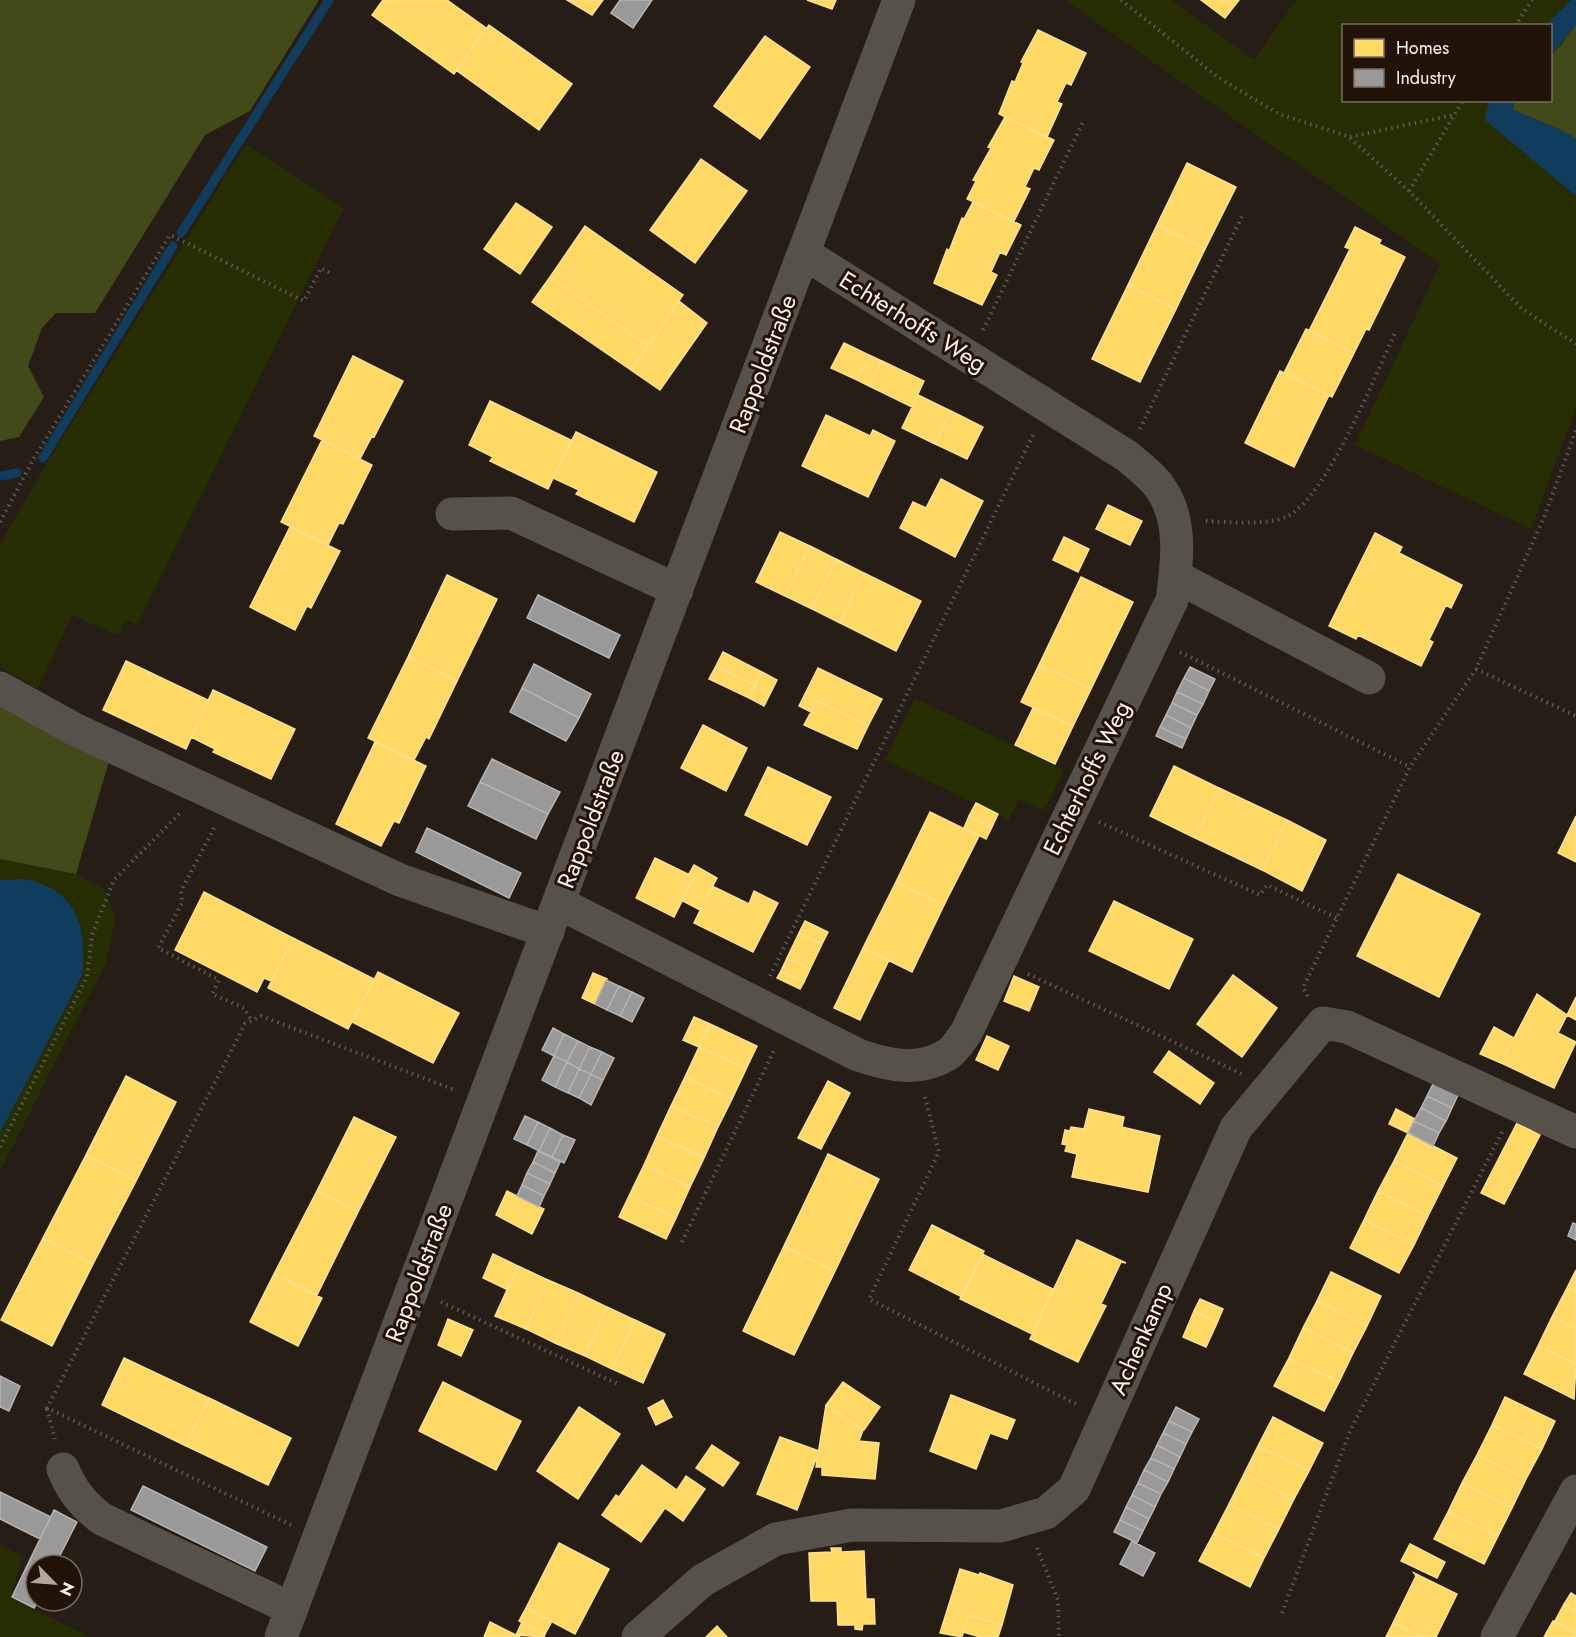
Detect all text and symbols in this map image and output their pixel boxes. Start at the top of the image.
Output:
legend [1342,24,1552,102]
text: Homes [1396,35,1449,61]
text: Industry [1396,65,1456,91]
street label: Echterhoffs Weg [833,262,994,381]
street label: Rappoldstraße [720,290,805,438]
street label: Echterhoffs Weg [1034,695,1139,861]
street label: Rappoldstraße [548,745,633,893]
street label: Rappoldstraße [376,1199,461,1347]
street label: Achenkamp [1100,1277,1181,1400]
north arrow [24,1553,84,1613]
text: N [54,1579,80,1600]

